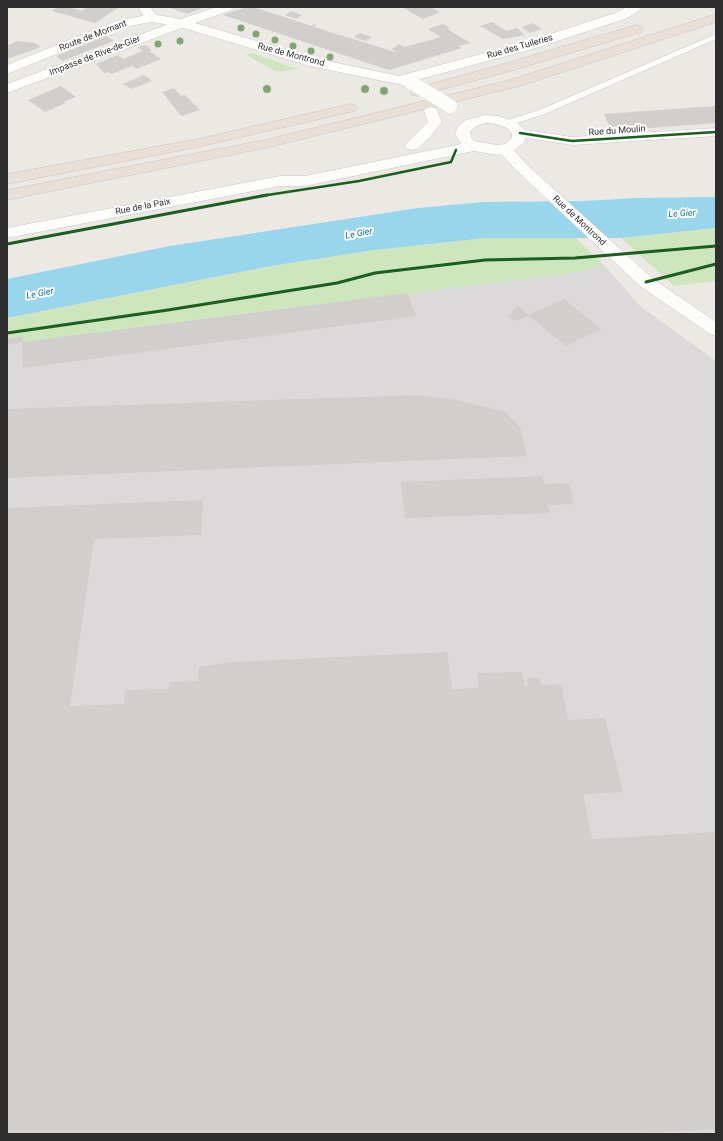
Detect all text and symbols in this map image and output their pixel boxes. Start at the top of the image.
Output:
street label: Route de Mornant [58,18,128,54]
street label: Rue des Tuileries [486,32,554,62]
street label: Impasse de Rive-de-Gier [48,34,142,78]
street label: Rue de Montrond [256,41,326,69]
street label: Rue du Moulin [588,124,646,138]
street label: Rue de Montrond [550,194,608,248]
street label: Rue de la Paix [114,196,172,218]
water label: Le Gier [668,208,696,220]
water label: Le Gier [345,226,373,242]
water label: Le Gier [26,286,54,302]

